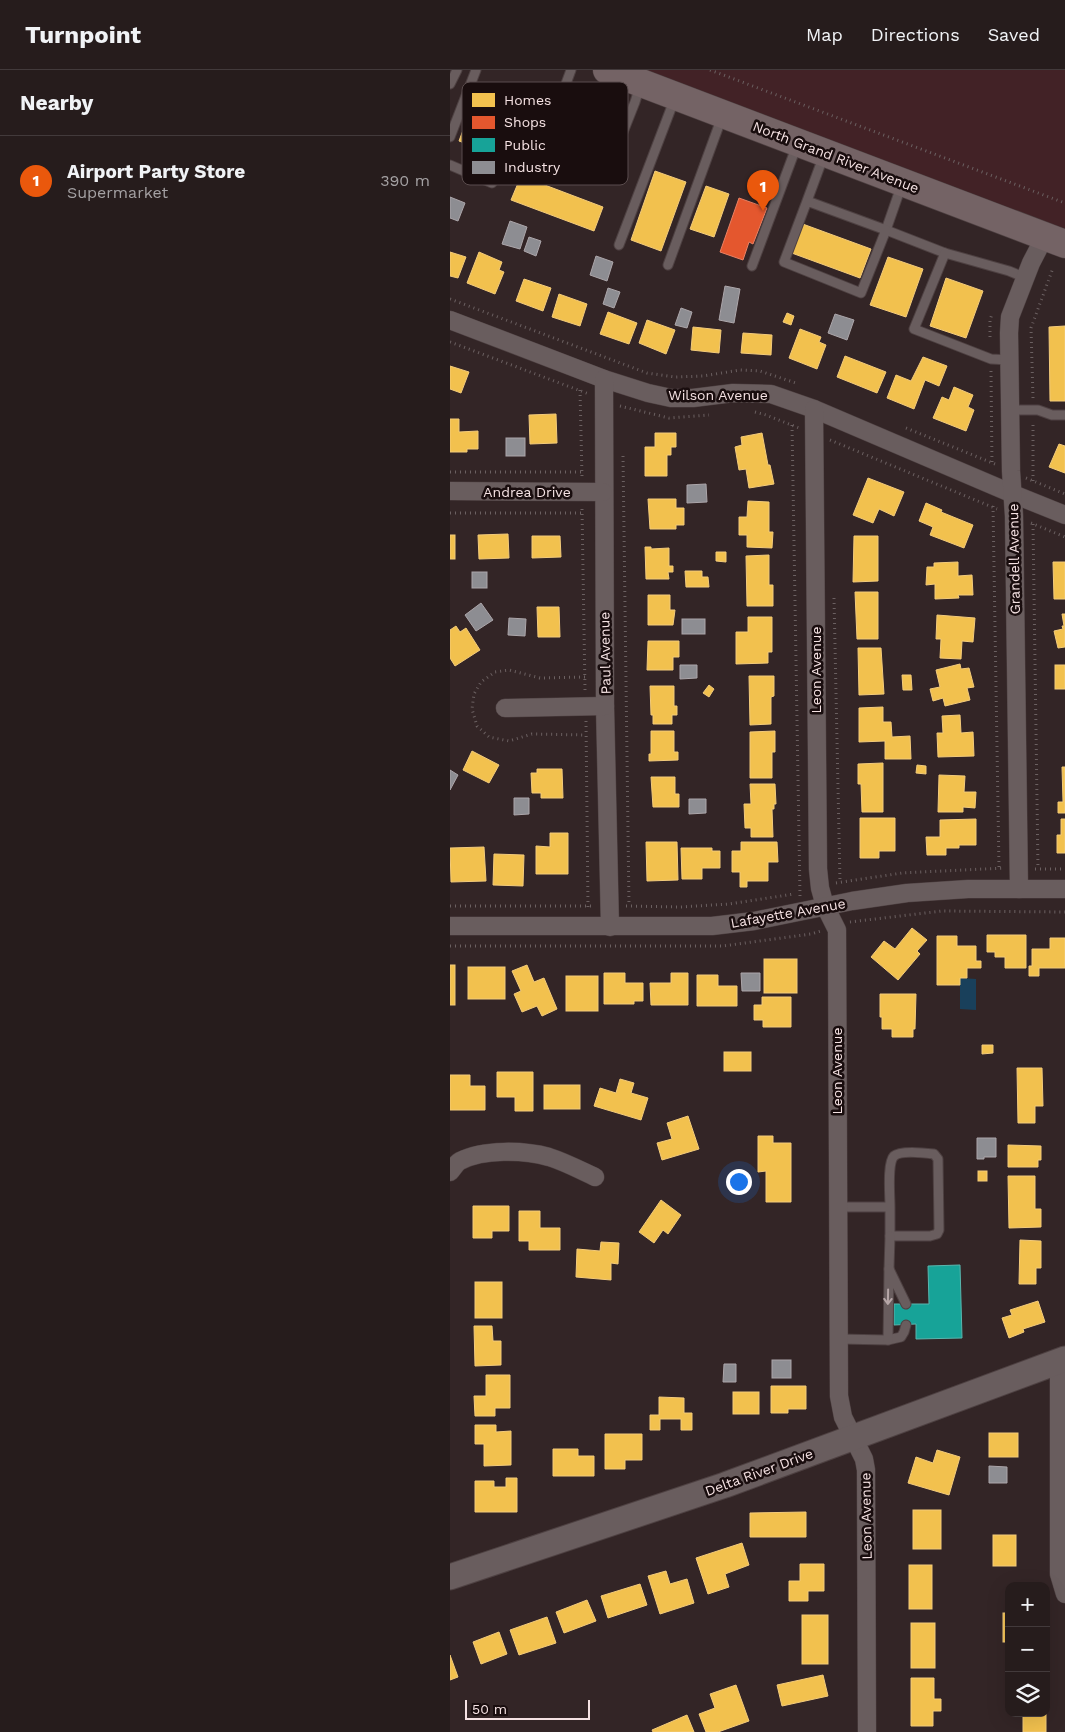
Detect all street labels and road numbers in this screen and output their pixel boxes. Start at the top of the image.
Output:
street label: North Grand River Avenue [751,118,921,196]
street label: Wilson Avenue [668,387,768,403]
street label: Andrea Drive [483,484,571,500]
street label: Grandell Avenue [1005,503,1023,615]
street label: Paul Avenue [596,612,614,694]
street label: Leon Avenue [808,626,824,714]
street label: Lafayette Avenue [729,895,847,931]
street label: Leon Avenue [829,1027,845,1115]
street label: Delta River Drive [703,1445,815,1499]
street label: Leon Avenue [857,1472,875,1560]

